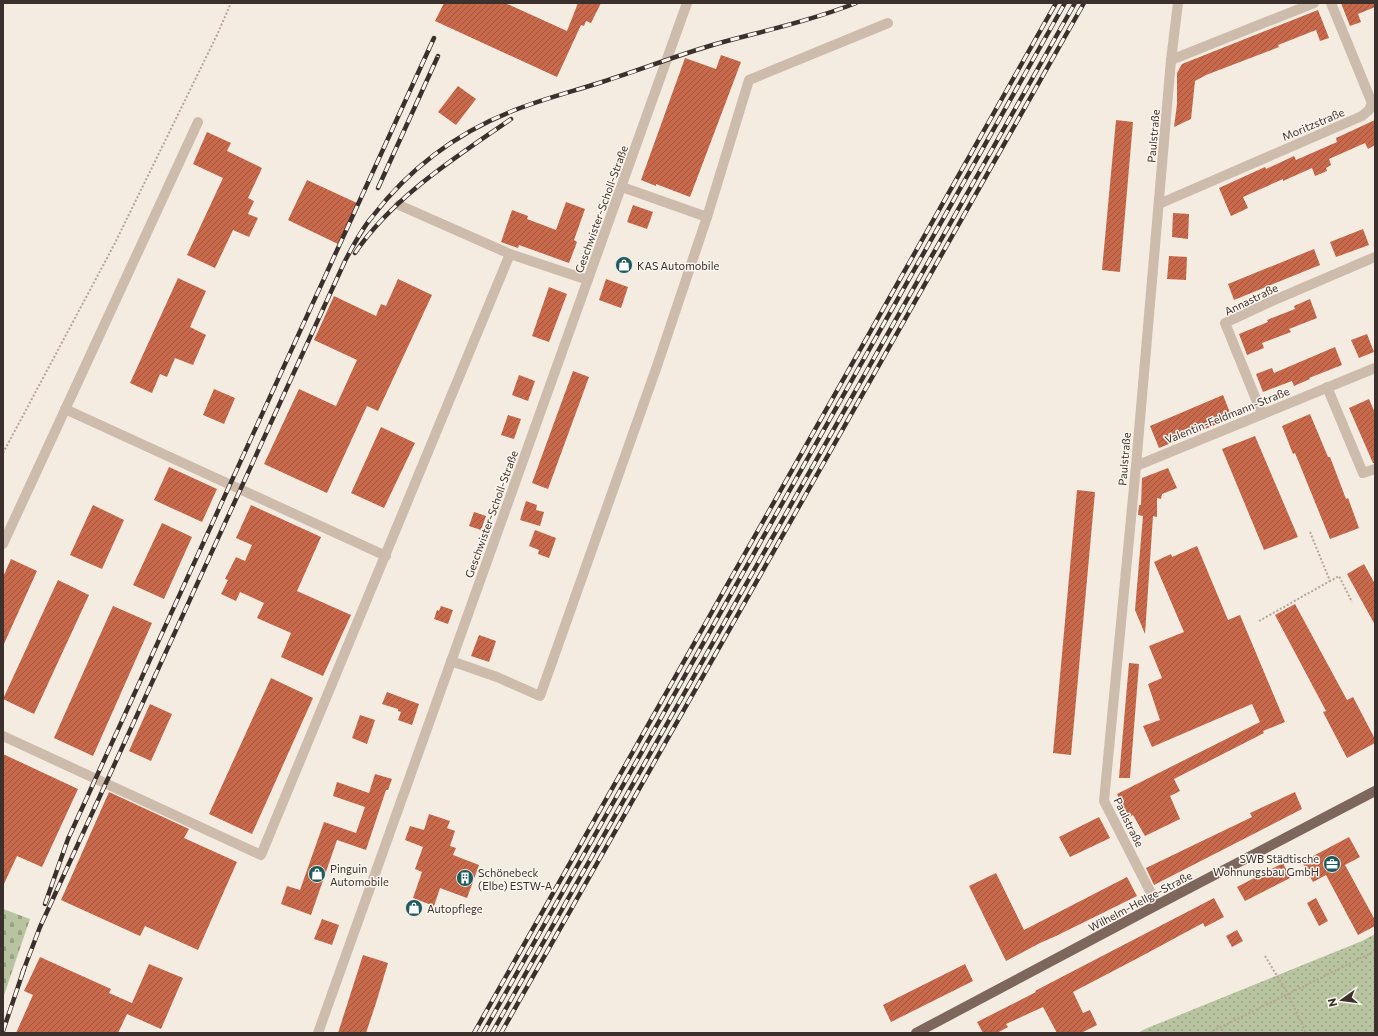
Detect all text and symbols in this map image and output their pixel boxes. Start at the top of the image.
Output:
street label: Moritzstraße [1280,105,1346,143]
street label: Paulstraße [1144,109,1162,163]
street label: Geschwister-Scholl-Straße [572,143,630,275]
shop icon: KAS Automobile [614,255,634,275]
place label: KAS Automobile [637,259,719,272]
street label: Annastraße [1222,280,1280,318]
street label: Valentin-Feldmann-Straße [1163,384,1291,446]
street label: Paulstraße [1115,432,1133,486]
street label: Geschwister-Scholl-Straße [462,448,520,580]
street label: Paulstraße [1111,795,1147,849]
place label: SWB Städtische Wohnungsbau GmbH [1213,852,1319,878]
office icon: SWB Städtische Wohnungsbau GmbH [1322,854,1342,874]
place label: Pinguin Automobile [330,862,389,888]
shop icon: Pinguin Automobile [307,864,327,884]
place label: Schönebeck (Elbe) ESTW-A [478,866,553,892]
building icon: Schönebeck (Elbe) ESTW-A [455,868,475,888]
street label: Wilhelm-Hellge-Straße [1086,868,1194,934]
shop icon: Autopflege [404,898,424,918]
place label: Autopflege [427,902,483,915]
north arrow [1322,980,1362,1020]
text: N [1325,997,1339,1008]

